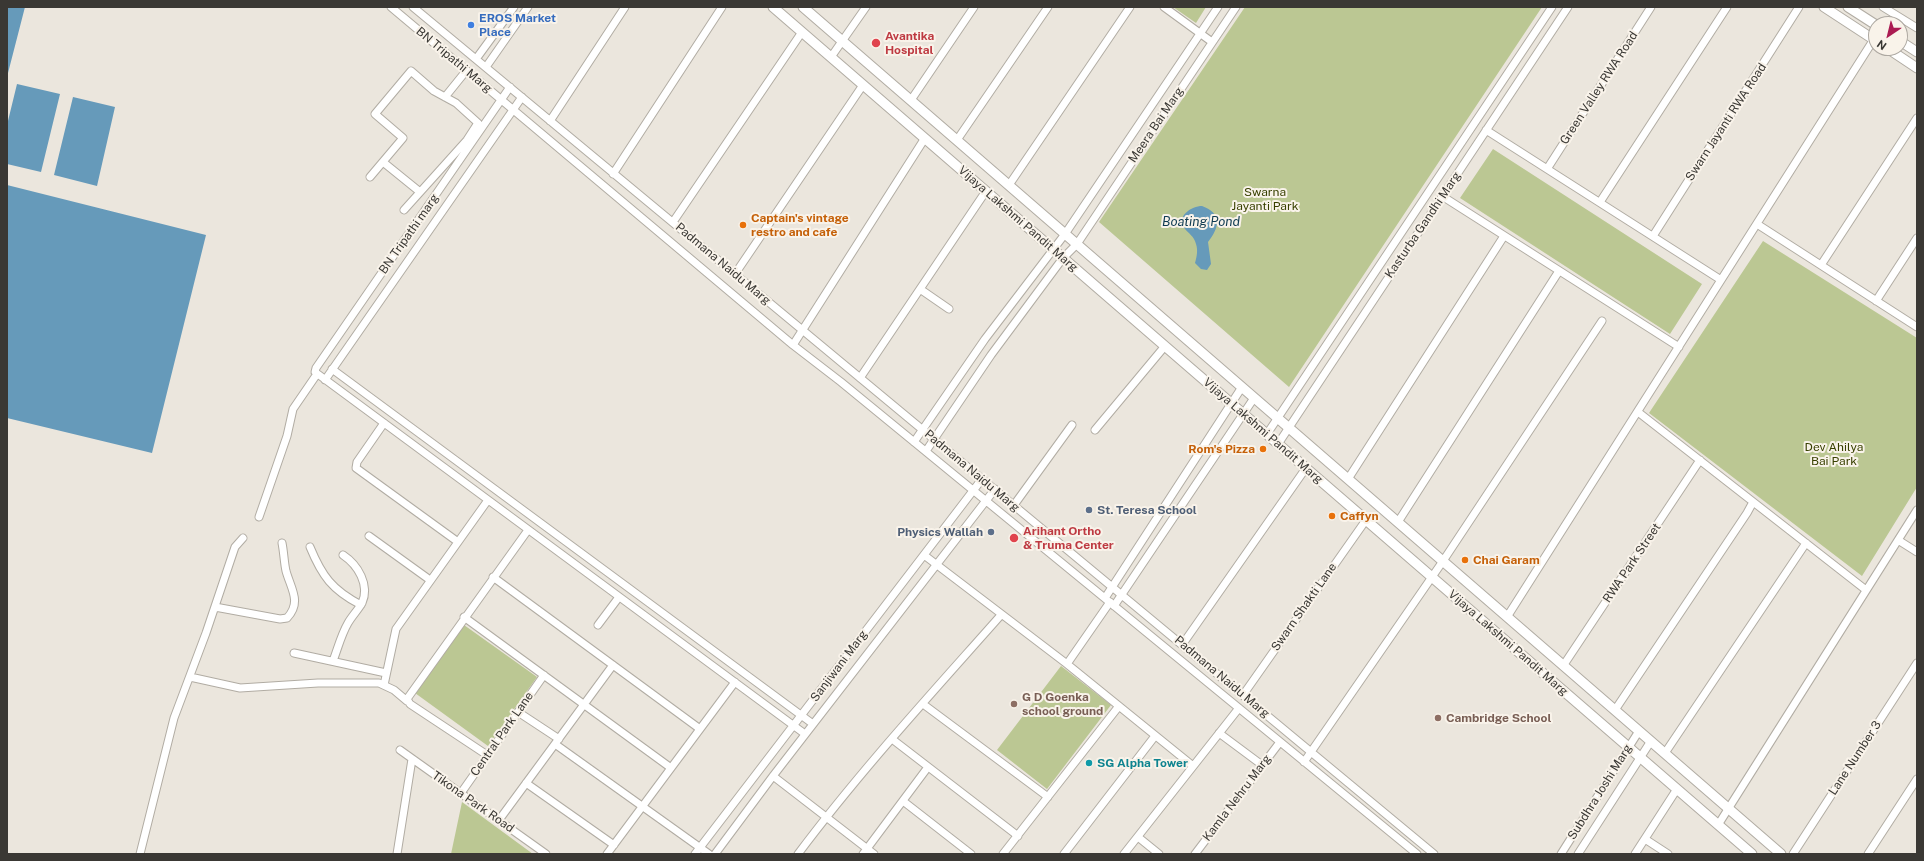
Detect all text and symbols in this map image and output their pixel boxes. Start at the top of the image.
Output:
place label: EROS Market Place [479,11,556,39]
north arrow [1868,16,1908,56]
marker: EROS Market Place [466,20,476,30]
street label: BN Tripathi Marg [413,24,495,96]
place label: Avantika Hospital [885,29,934,57]
street label: Green Valley RWA Road [1557,29,1641,147]
marker: Avantika Hospital [870,37,882,49]
text: N [1875,38,1889,52]
street label: Swarn Jayanti RWA Road [1683,60,1769,184]
street label: Meera Bai Marg [1125,85,1187,165]
street label: Vijaya Lakshmi Pandit Marg [955,163,1081,275]
street label: Kasturba Gandhi Marg [1382,169,1464,281]
park label: Swarna Jayanti Park [1232,185,1298,213]
street label: BN Tripathi marg [376,191,442,277]
place label: Captain's vintage restro and cafe [751,211,849,239]
water label: Boating Pond [1162,214,1240,230]
street label: Padmana Naidu Marg [673,220,773,308]
marker: Captain's vintage restro and cafe [738,220,748,230]
street label: Vijaya Lakshmi Pandit Marg [1200,375,1326,487]
street label: Padmana Naidu Marg [922,427,1022,515]
park label: Dev Ahilya Bai Park [1805,440,1863,468]
place label: Rom's Pizza [1188,442,1255,456]
marker: Rom's Pizza [1258,444,1268,454]
place label: St. Teresa School [1097,503,1197,517]
marker: St. Teresa School [1084,505,1094,515]
place label: Caffyn [1340,509,1379,523]
marker: Caffyn [1327,511,1337,521]
street label: RWA Park Street [1600,520,1664,606]
place label: Arihant Ortho & Truma Center [1023,524,1114,552]
place label: Physics Wallah [897,525,983,539]
marker: Physics Wallah [986,527,996,537]
marker: Arihant Ortho & Truma Center [1008,532,1020,544]
place label: Chai Garam [1473,553,1540,567]
marker: Chai Garam [1460,555,1470,565]
street label: Swarn Shakti Lane [1268,560,1340,654]
street label: Vijaya Lakshmi Pandit Marg [1445,587,1571,699]
street label: Sanjiwani Marg [807,627,871,705]
street label: Padmana Naidu Marg [1172,633,1272,721]
street label: Central Park Lane [468,689,536,779]
place label: G D Goenka school ground [1022,690,1103,718]
marker: G D Goenka school ground [1009,699,1019,709]
place label: Cambridge School [1446,711,1551,725]
marker: Cambridge School [1433,713,1443,723]
street label: Lane Number 3 [1826,718,1884,798]
street label: Subdhra Joshi Marg [1565,742,1635,842]
street label: Kamla Nehru Marg [1200,752,1274,844]
place label: SG Alpha Tower [1097,756,1188,770]
marker: SG Alpha Tower [1084,758,1094,768]
street label: Tikona Park Road [429,768,517,836]

